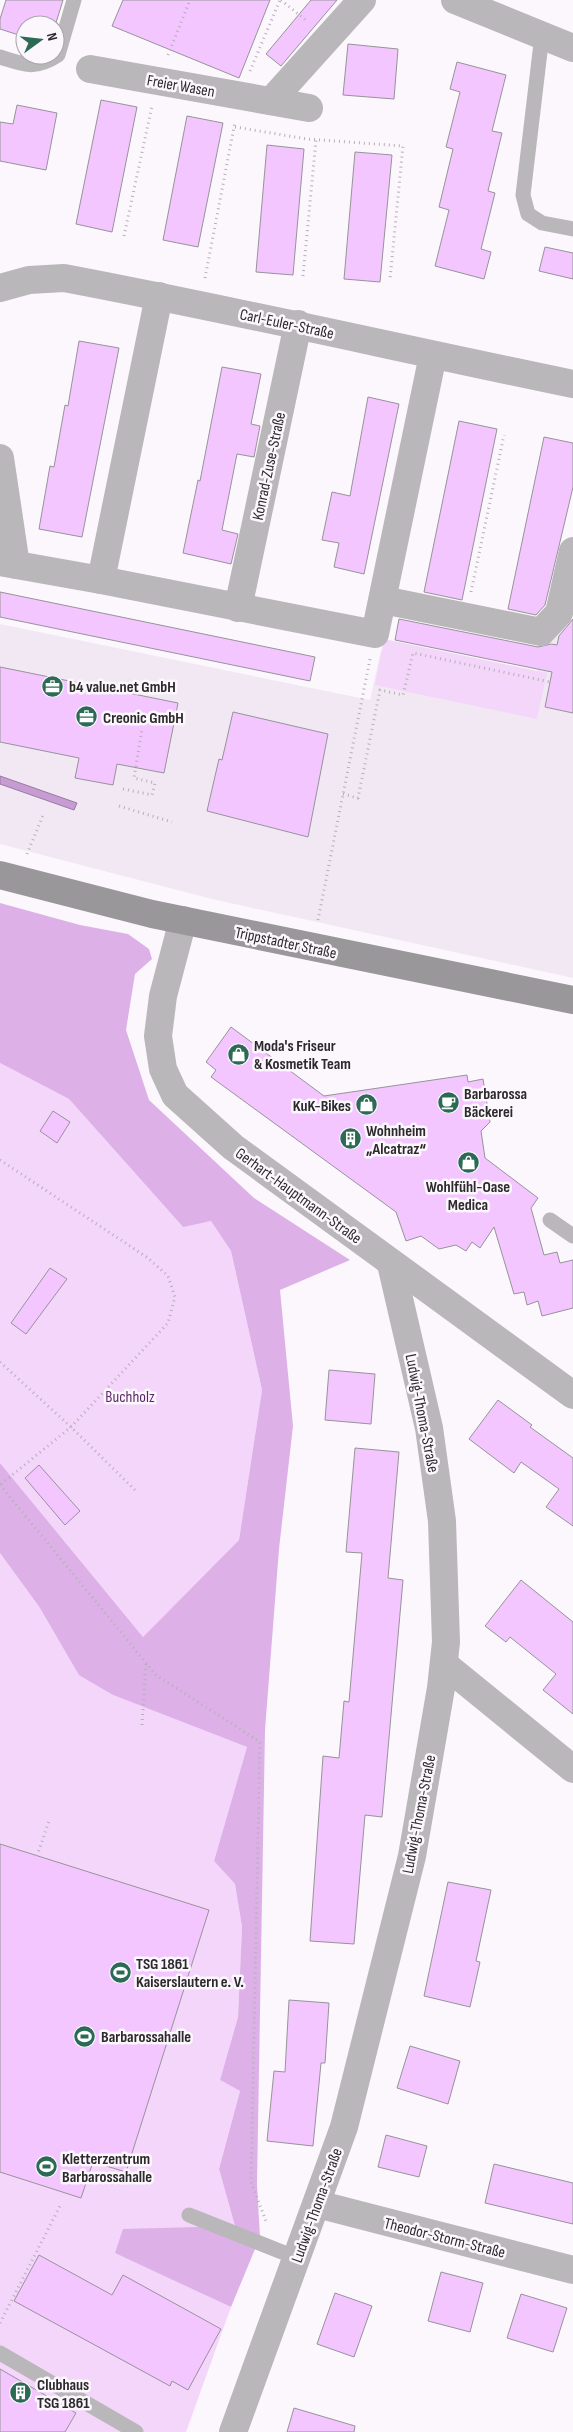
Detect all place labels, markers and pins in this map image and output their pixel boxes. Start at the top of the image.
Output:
office icon: b4 value.net GmbH [41,674,65,698]
place label: b4 value.net GmbH [69,678,176,697]
office icon: Creonic GmbH [75,705,99,729]
place label: Creonic GmbH [103,709,184,728]
place label: Moda's Friseur & Kosmetik Team [254,1037,351,1074]
shop icon: Moda's Friseur & Kosmetik Team [226,1042,250,1066]
place label: Barbarossa Bäckerei [464,1085,527,1122]
cafe icon: Barbarossa Bäckerei [436,1090,460,1114]
shop icon: KuK-Bikes [355,1093,379,1117]
place label: KuK-Bikes [293,1097,351,1116]
place label: Wohnheim „Alcatraz“ [366,1122,426,1159]
building icon: Wohnheim „Alcatraz“ [338,1127,362,1151]
shop icon: Wohlfühl-Oase Medica [456,1150,480,1174]
place label: Wohlfühl-Oase Medica [426,1178,510,1215]
place label: TSG 1861 Kaiserslautern e. V. [136,1955,244,1992]
sports icon: TSG 1861 Kaiserslautern e. V. [108,1960,132,1984]
sports icon: Barbarossahalle [73,2024,97,2048]
place label: Barbarossahalle [101,2028,191,2047]
place label: Kletterzentrum Barbarossahalle [62,2150,152,2187]
sports icon: Kletterzentrum Barbarossahalle [34,2155,58,2179]
place label: Clubhaus TSG 1861 [37,2376,90,2413]
building icon: Clubhaus TSG 1861 [9,2381,33,2405]

